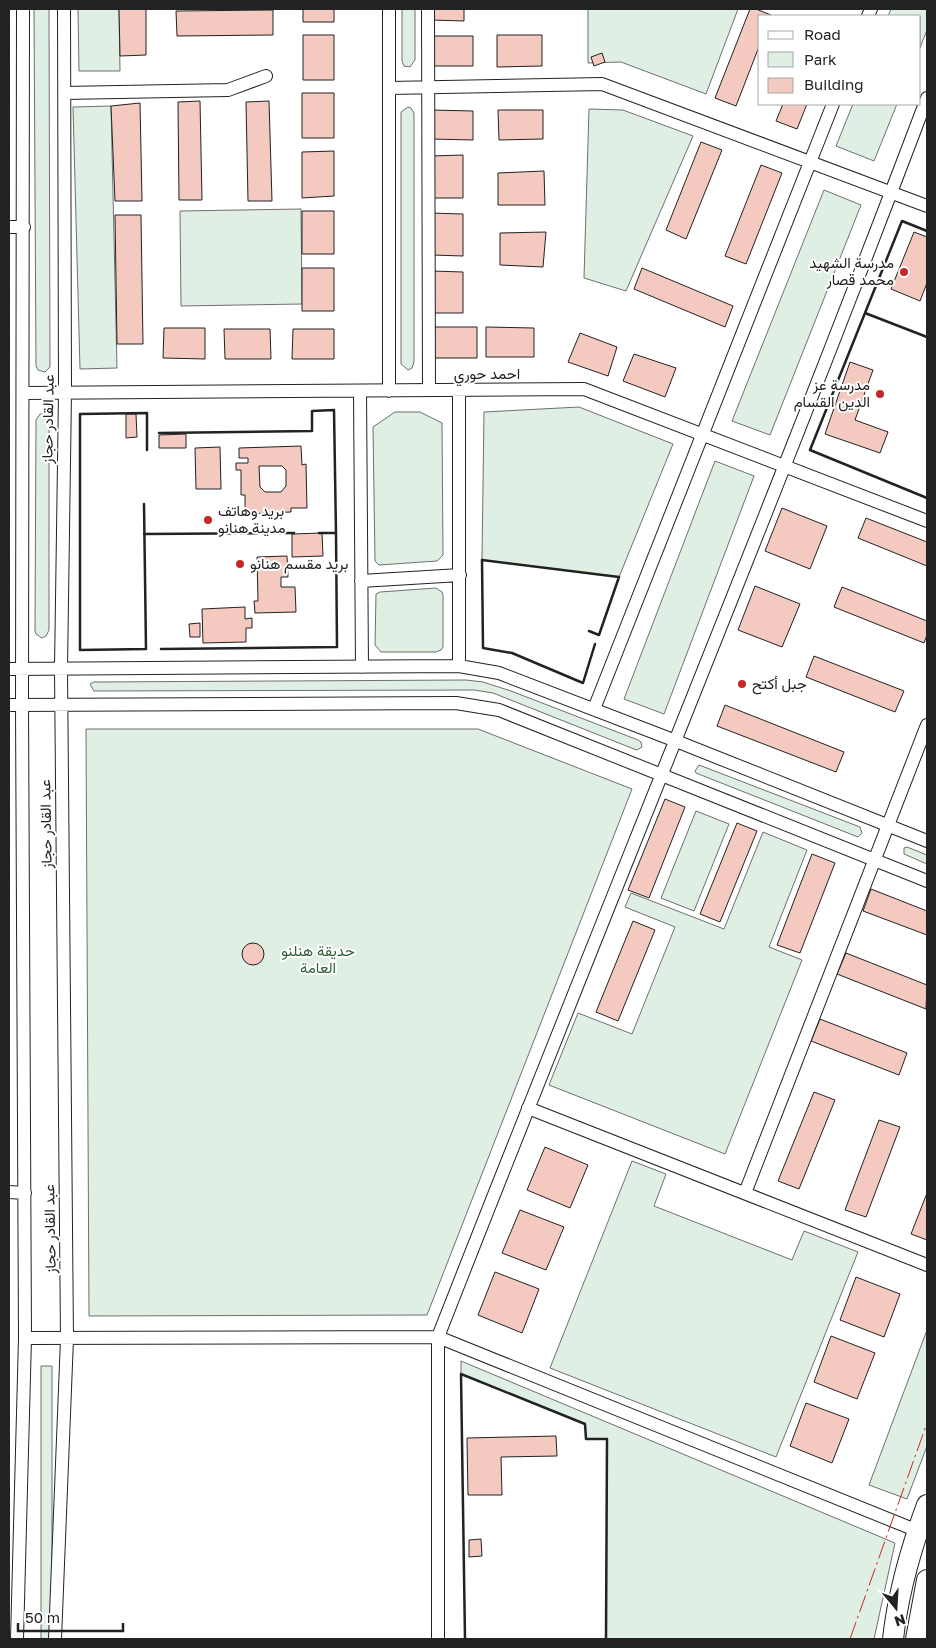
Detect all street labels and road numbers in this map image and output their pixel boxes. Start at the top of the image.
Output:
street label: احمد حوري [454,364,520,387]
street label: عبد القادر حجاز [37,374,58,465]
street label: عبد القادر حجاز [35,779,56,870]
street label: عبد القادر حجاز [39,1184,60,1275]

